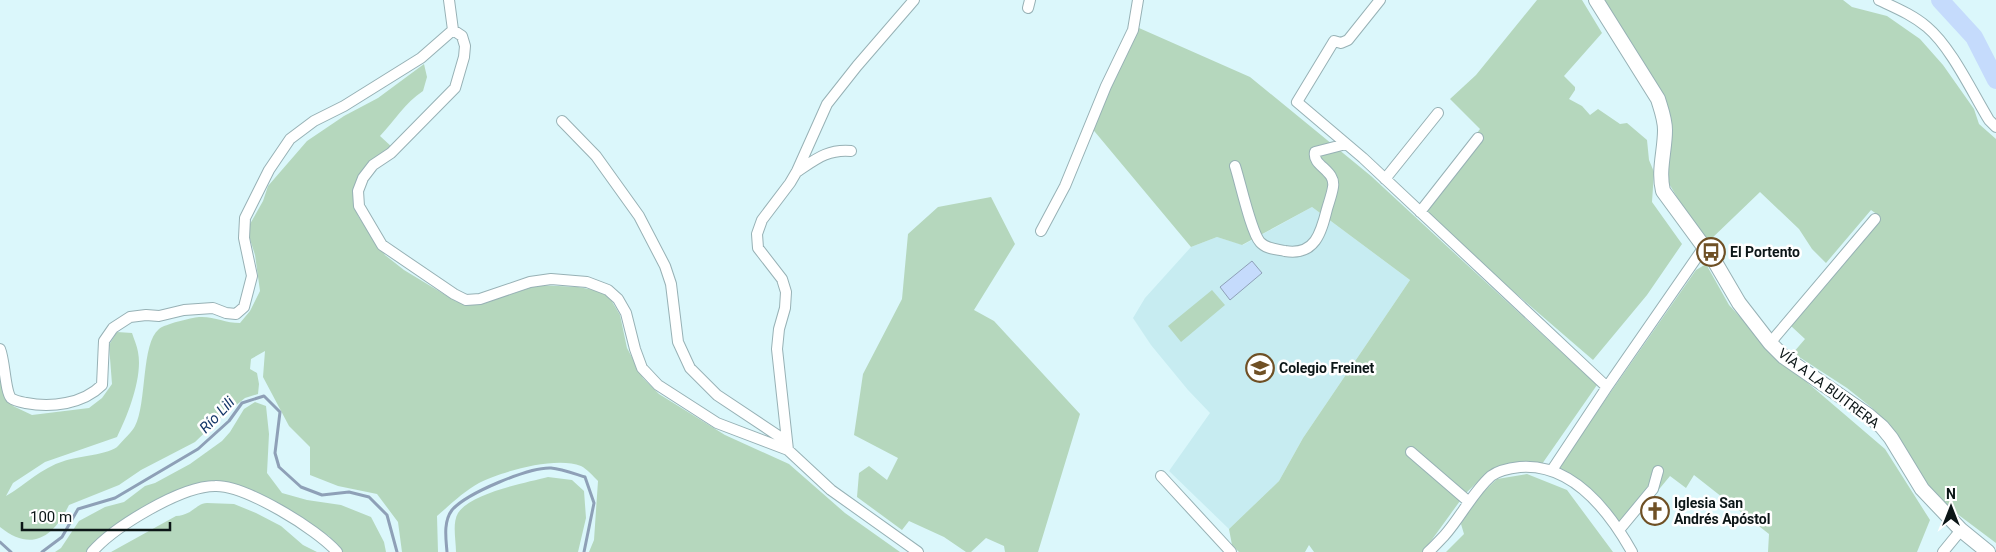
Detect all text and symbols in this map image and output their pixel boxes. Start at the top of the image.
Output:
bus stop icon: El Portento [1696,237,1726,267]
place label: El Portento [1730,244,1800,260]
street label: VÍA A LA BUITRERA [1775,344,1883,431]
school or university icon: Colegio Freinet [1245,353,1275,383]
place label: Colegio Freinet [1279,360,1375,376]
water label: Río Lili [196,393,239,437]
north arrow [1926,482,1976,532]
text: N [1946,486,1956,502]
place label: Iglesia San Andrés Apóstol [1674,495,1770,527]
church icon: Iglesia San Andrés Apóstol [1640,496,1670,526]
scale bar [22,500,170,532]
text: 100 m [30,508,72,526]

